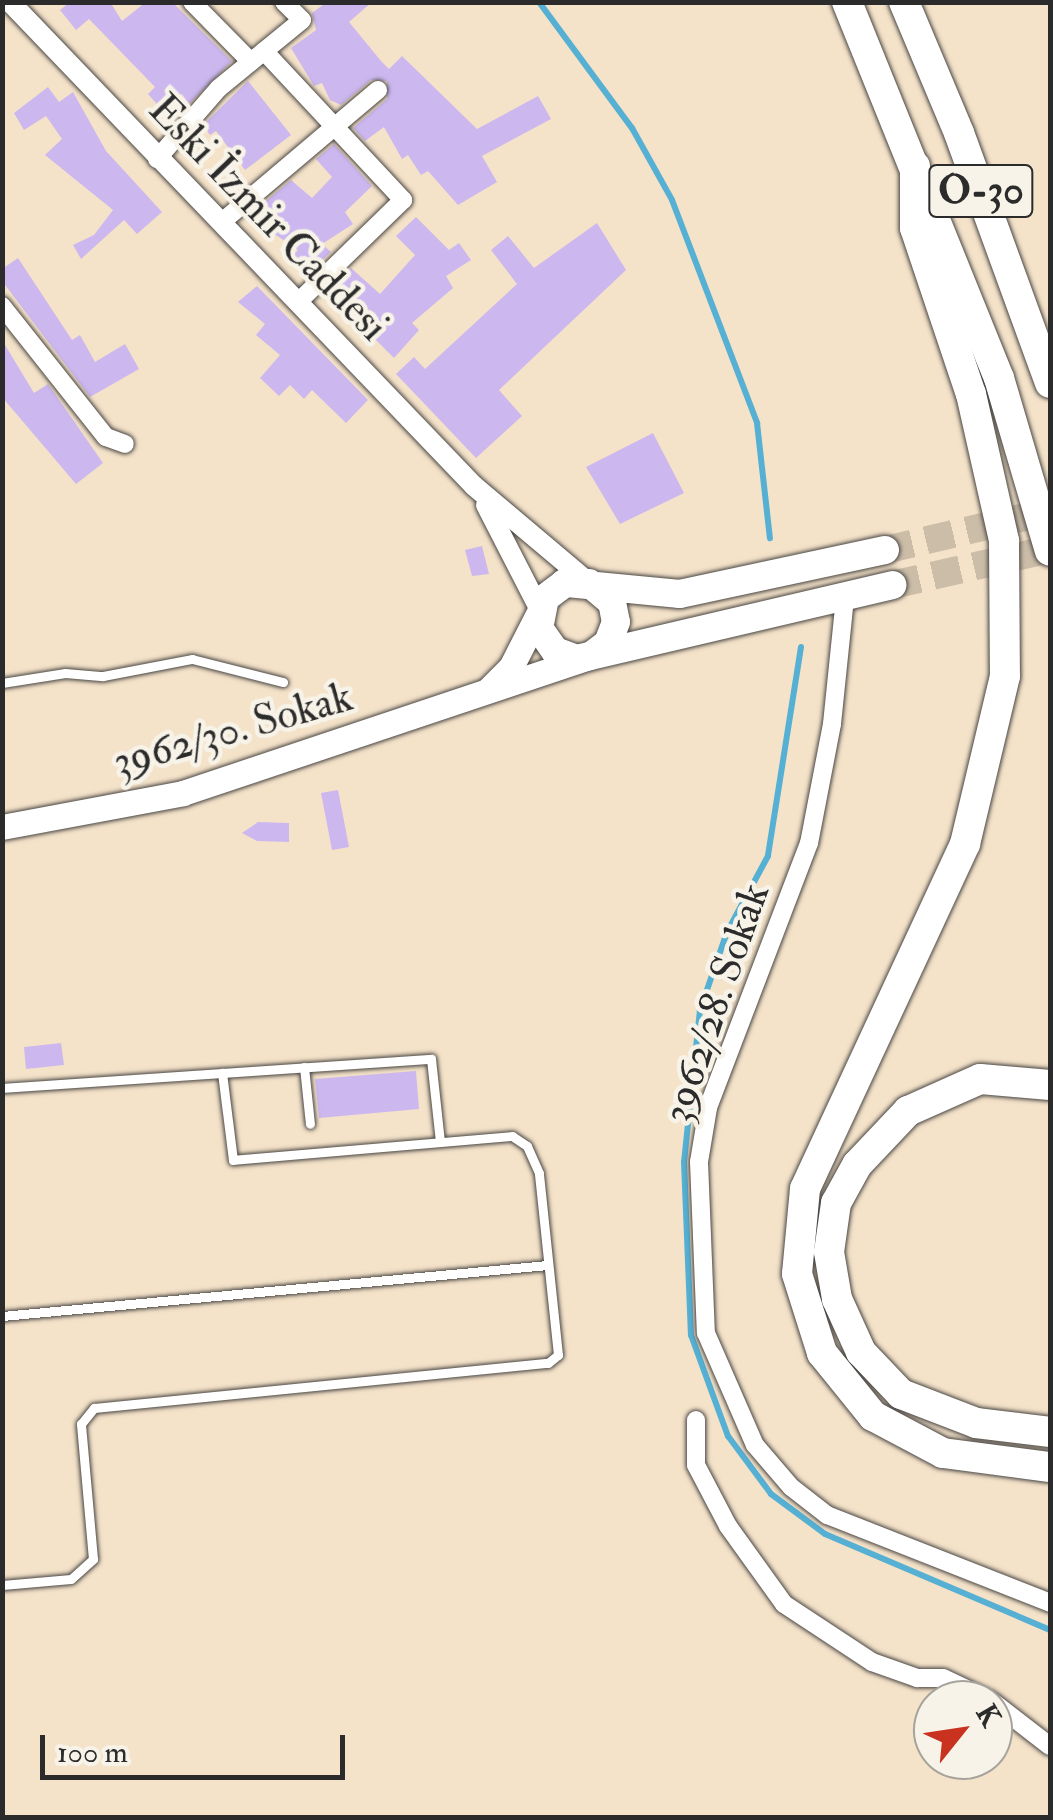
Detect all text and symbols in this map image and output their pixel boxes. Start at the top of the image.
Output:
street label: Eski İzmir Caddesi [138,84,398,352]
road number: O-30 [926,156,1036,226]
street label: 3962/30. Sokak [108,672,358,788]
street label: 3962/28. Sokak [652,877,780,1129]
north arrow [913,1680,1013,1780]
text: K [968,1699,1008,1733]
scale bar [45,1715,350,1777]
text: 100 m [57,1734,128,1771]

